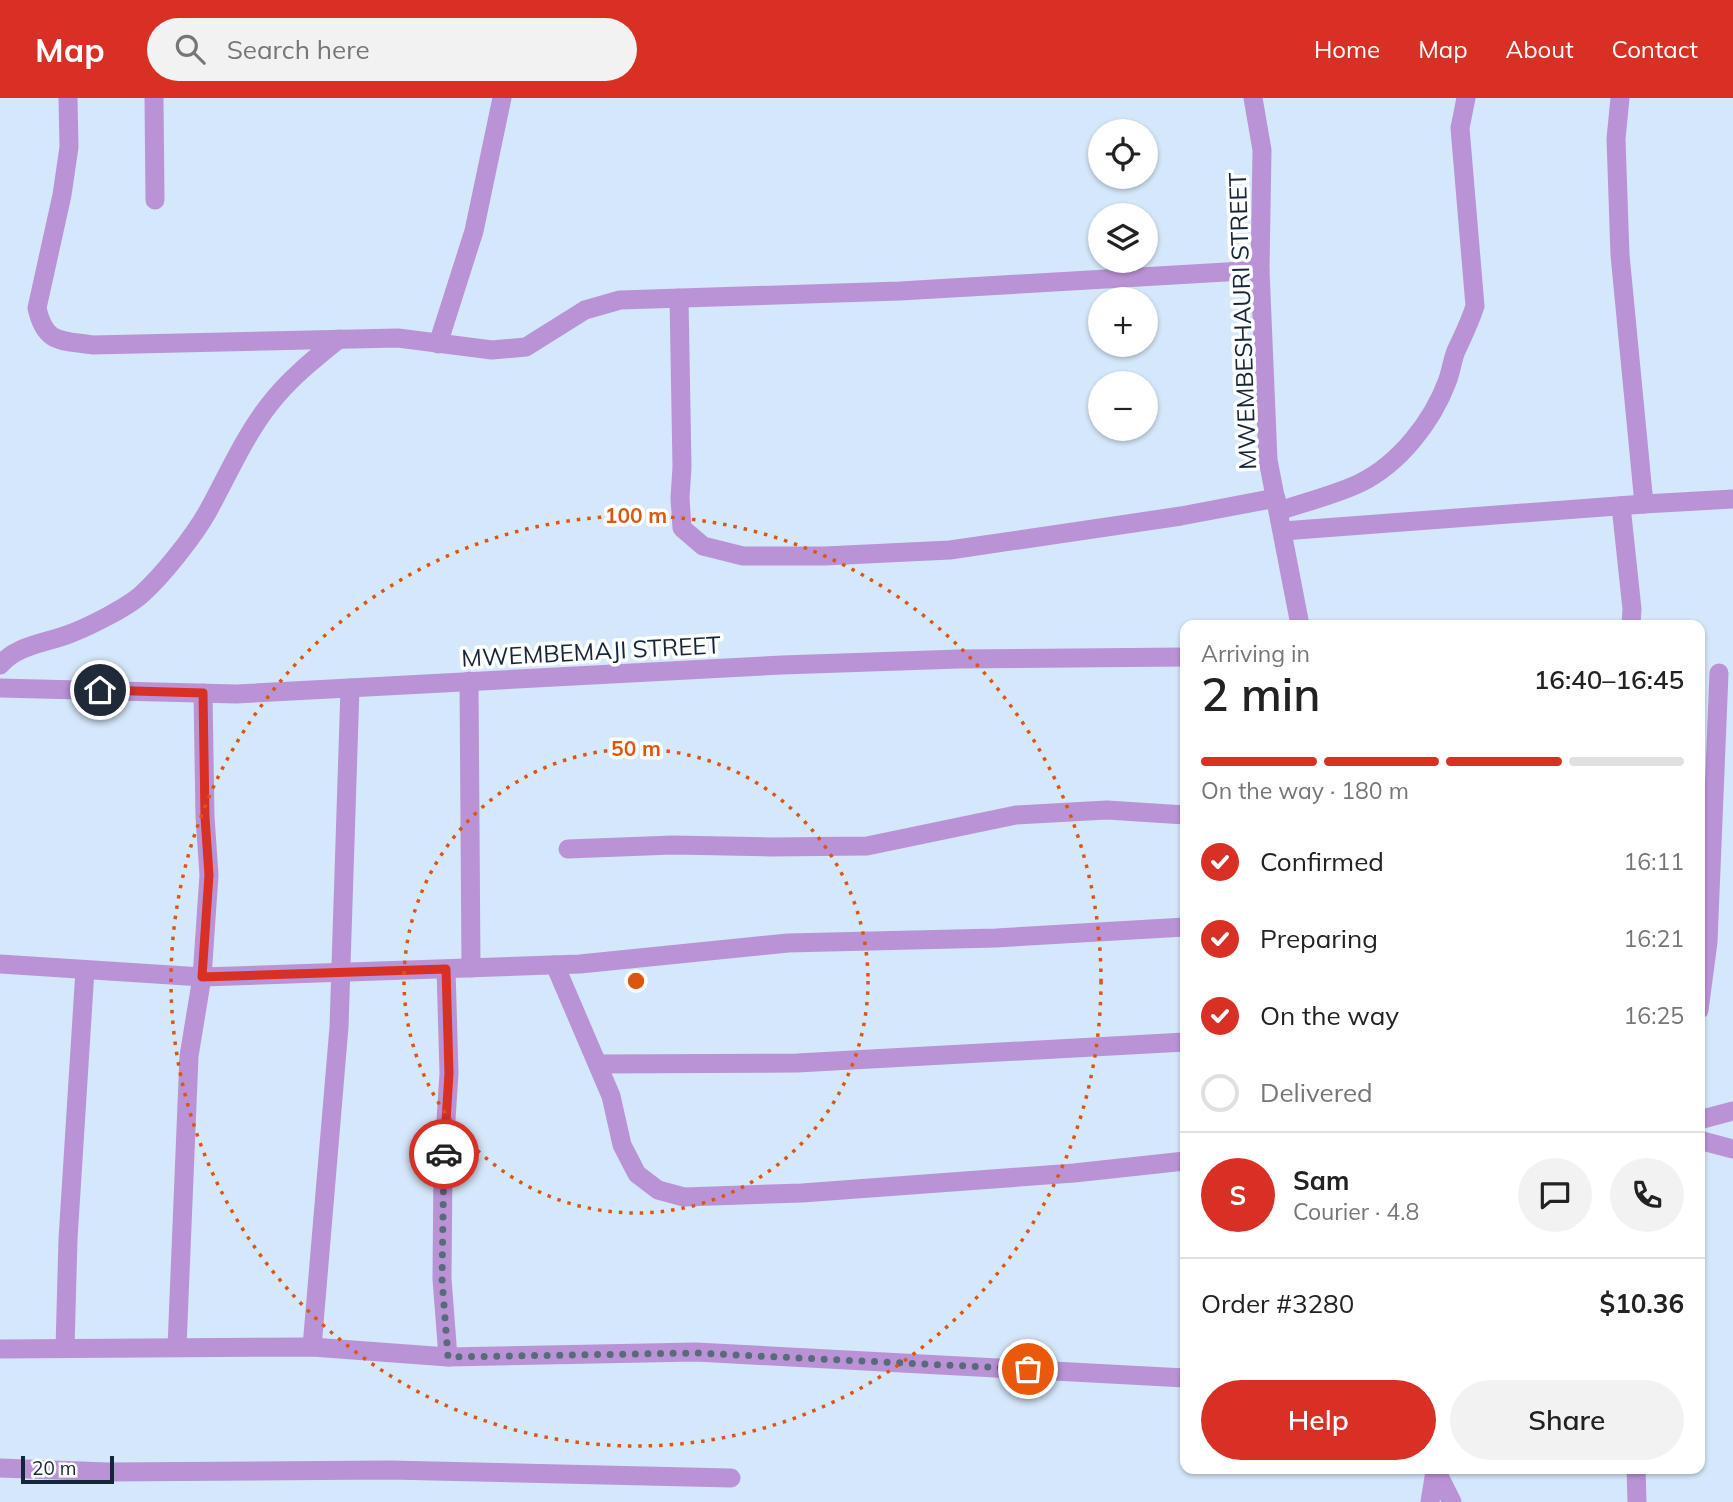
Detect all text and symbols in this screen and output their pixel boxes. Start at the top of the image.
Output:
search box [147,18,637,81]
text: Map [35,29,105,70]
icon: search [171,30,209,68]
text: Search here [227,33,370,66]
text: Home [1314,34,1380,64]
text: Map [1418,34,1468,64]
text: About [1506,34,1574,64]
text: Contact [1612,34,1698,64]
map controls [1088,119,1158,441]
button: locate [1088,119,1158,189]
street label: MWEMBESHAURI STREET [1222,171,1262,470]
button: layers [1088,203,1158,273]
button: + [1088,287,1158,357]
button: − [1088,371,1158,441]
text: 100 m [605,502,667,528]
street label: MWEMBEMAJI STREET [461,629,722,673]
text: Arriving in [1201,639,1310,668]
pin [70,660,130,720]
text: 16:40–16:45 [1534,663,1684,696]
text: 2 min [1201,665,1320,723]
icon: home [81,671,119,709]
text: 50 m [611,735,661,761]
text: On the way · 180 m [1201,776,1409,805]
icon: check [1201,843,1239,881]
text: Confirmed [1260,845,1384,878]
text: 16:11 [1624,847,1684,876]
icon: check [1201,920,1239,958]
text: Preparing [1260,922,1378,955]
text: 16:21 [1624,924,1684,953]
centre of rings [624,969,648,993]
icon: check [1201,997,1239,1035]
text: On the way [1260,999,1399,1032]
text: 16:25 [1624,1001,1684,1030]
text: Delivered [1260,1076,1373,1109]
courier [409,1119,479,1189]
icon: car [425,1135,463,1173]
button: chat [1518,1158,1592,1232]
button: phone [1610,1158,1684,1232]
text: Sam [1293,1164,1349,1197]
text: S [1230,1179,1246,1212]
text: Courier · 4.8 [1293,1197,1419,1226]
text: Order #3280 [1201,1287,1354,1320]
text: $10.36 [1600,1287,1684,1320]
pin [998,1339,1058,1399]
icon: bag [1009,1350,1047,1388]
button: Help [1201,1380,1436,1460]
button: Share [1450,1380,1684,1460]
scale bar [21,1453,114,1485]
text: 20 m [32,1456,76,1480]

